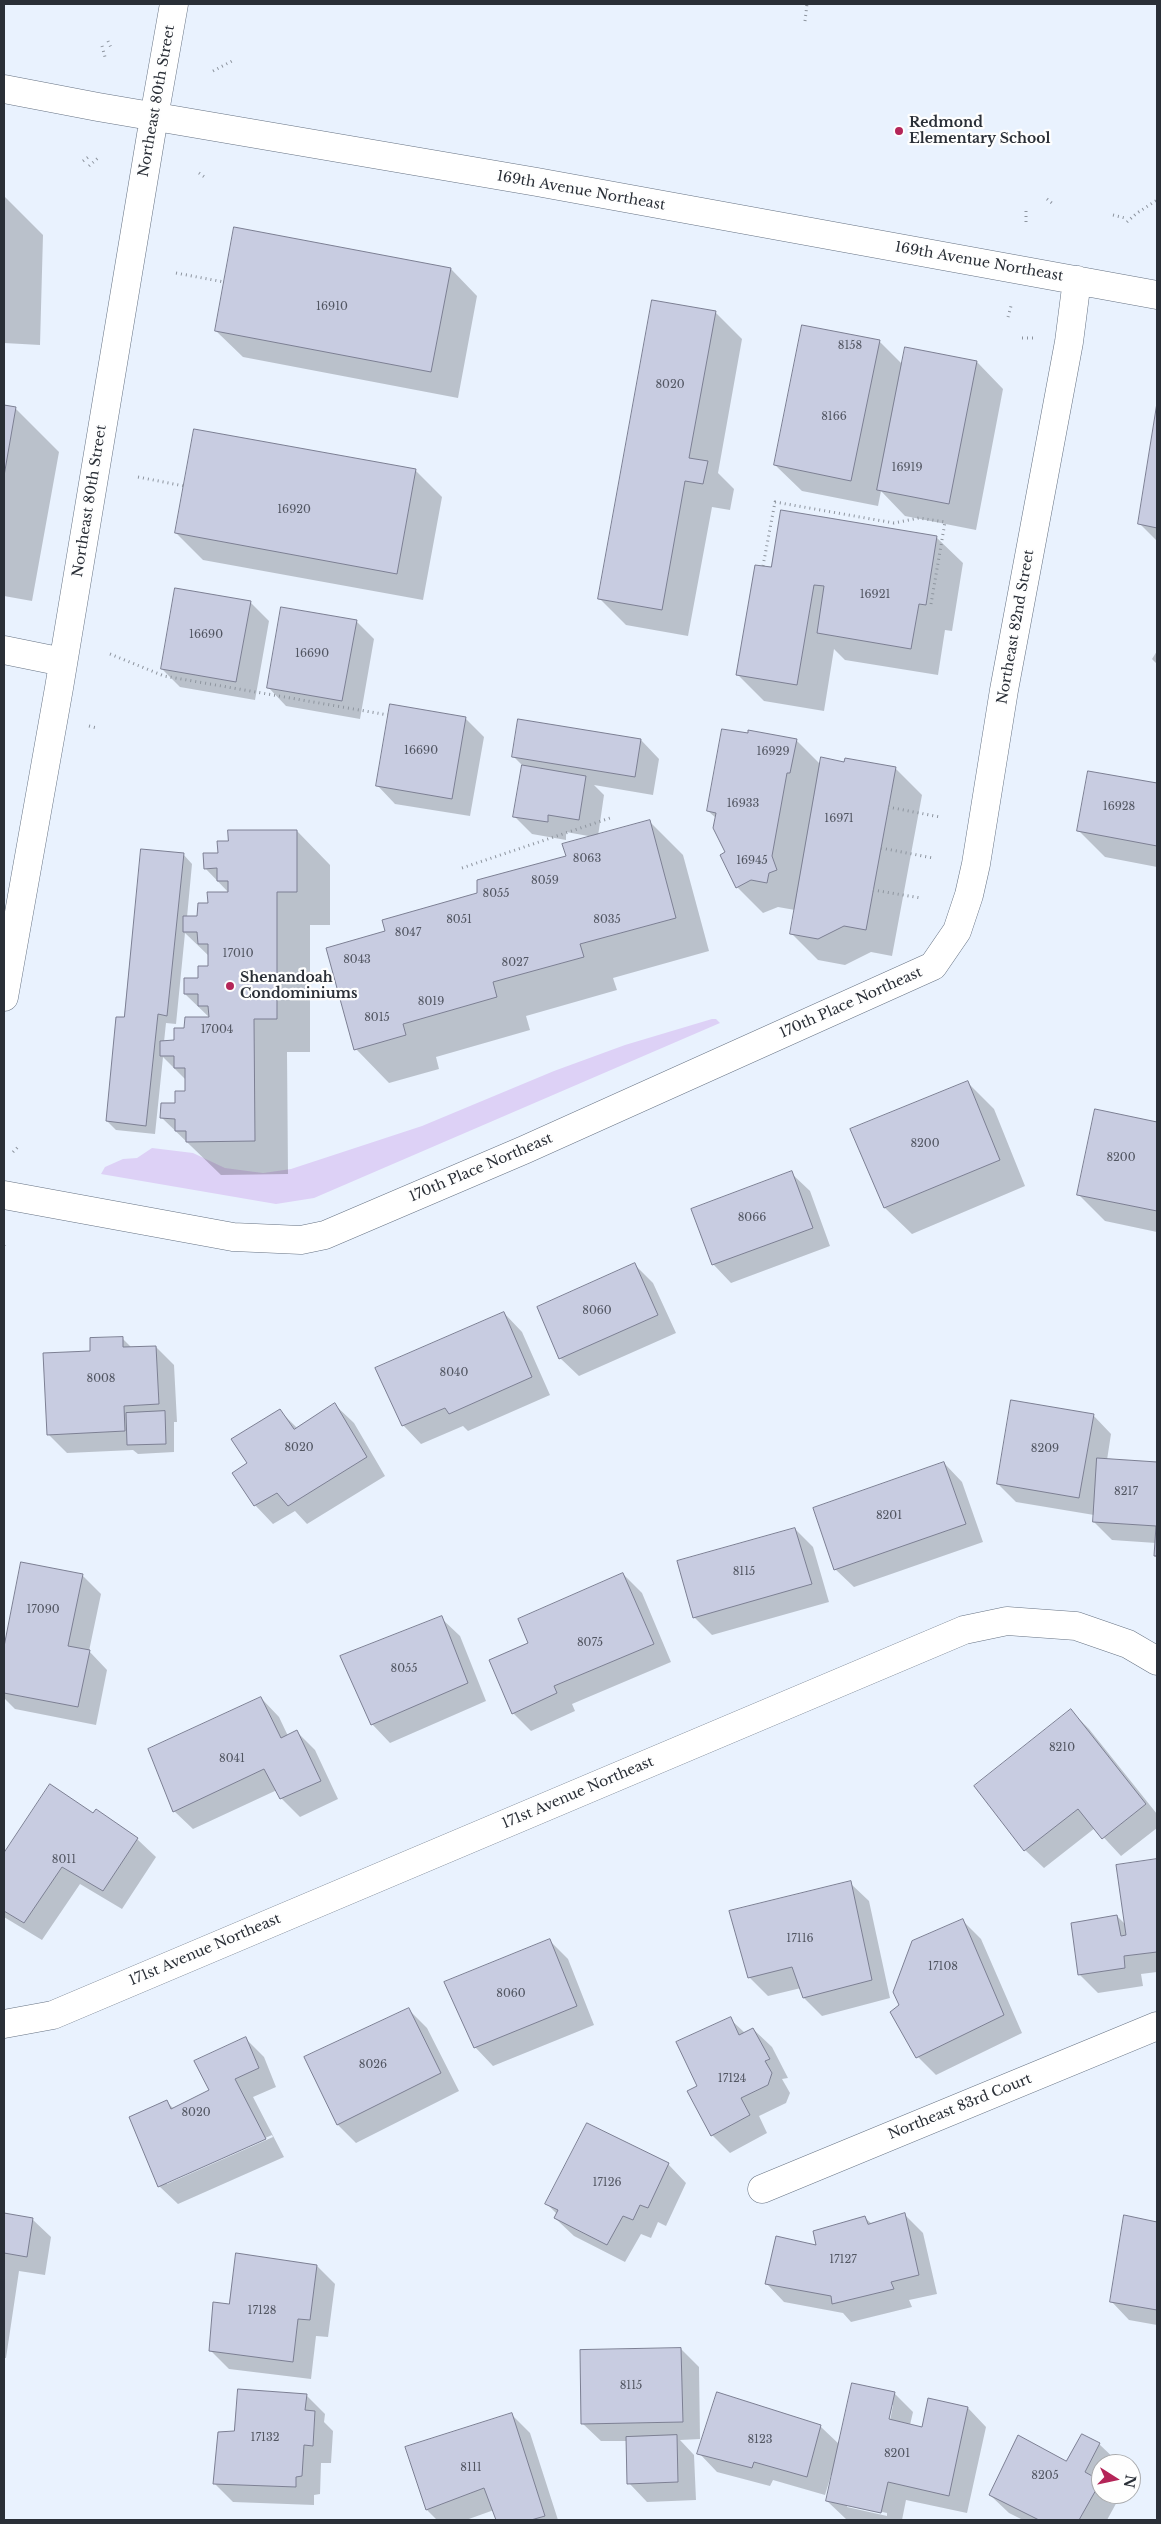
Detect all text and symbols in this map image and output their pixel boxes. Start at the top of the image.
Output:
street label: Northeast 80th Street [135,24,179,178]
place label: Redmond Elementary School [909,115,1050,148]
marker: Redmond Elementary School [893,125,905,137]
street label: 169th Avenue Northeast [495,168,667,214]
street label: 169th Avenue Northeast [893,239,1065,285]
house number: 16910 [316,300,348,314]
house number: 8158 [838,339,862,353]
house number: 8020 [655,378,685,392]
house number: 8166 [821,410,847,424]
street label: Northeast 80th Street [70,424,110,578]
house number: 16919 [891,461,923,475]
house number: 16920 [277,503,311,517]
street label: Northeast 82nd Street [994,548,1038,706]
house number: 16921 [860,588,890,602]
house number: 16690 [189,628,223,642]
house number: 16690 [295,647,329,661]
house number: 16690 [404,744,438,758]
house number: 16929 [757,745,789,759]
house number: 16933 [727,797,759,811]
house number: 16928 [1103,800,1135,814]
house number: 16971 [824,812,854,826]
house number: 8063 [573,852,601,866]
house number: 16945 [736,854,768,868]
house number: 8059 [531,874,559,888]
house number: 8055 [482,887,510,901]
house number: 8051 [446,913,472,927]
house number: 8035 [593,913,621,927]
house number: 8047 [395,926,421,940]
house number: 17010 [222,947,254,961]
house number: 8043 [343,953,371,967]
house number: 8027 [502,956,528,970]
street label: 170th Place Northeast [777,964,925,1042]
place label: Shenandoah Condominiums [240,970,358,1002]
marker: Shenandoah Condominiums [224,980,236,992]
house number: 8019 [418,995,444,1009]
house number: 8015 [364,1011,390,1025]
house number: 17004 [201,1023,233,1037]
street label: 170th Place Northeast [407,1130,555,1206]
house number: 8200 [910,1137,940,1151]
house number: 8200 [1106,1151,1136,1165]
house number: 8066 [738,1211,766,1225]
house number: 8060 [582,1304,612,1318]
house number: 8040 [440,1366,468,1380]
house number: 8008 [86,1372,116,1386]
house number: 8020 [284,1441,314,1455]
house number: 8209 [1031,1442,1059,1456]
house number: 8217 [1114,1485,1138,1499]
house number: 8201 [876,1509,902,1523]
house number: 8115 [733,1565,755,1579]
house number: 17090 [26,1603,60,1617]
house number: 8075 [577,1636,603,1650]
house number: 8055 [390,1662,418,1676]
house number: 8210 [1049,1741,1075,1755]
house number: 8041 [219,1752,245,1766]
street label: 171st Avenue Northeast [500,1753,656,1833]
house number: 8011 [52,1853,76,1867]
street label: 171st Avenue Northeast [127,1910,283,1990]
house number: 17116 [786,1932,814,1946]
house number: 17108 [928,1960,958,1974]
house number: 8060 [496,1987,526,2001]
house number: 8026 [359,2058,387,2072]
street label: Northeast 83rd Court [886,2071,1034,2143]
house number: 17124 [718,2072,746,2086]
house number: 8020 [181,2106,211,2120]
house number: 17126 [592,2176,622,2190]
house number: 17127 [829,2253,857,2267]
house number: 17128 [248,2304,276,2318]
house number: 8115 [620,2379,642,2393]
house number: 17132 [251,2431,279,2445]
house number: 8123 [747,2433,773,2447]
house number: 8201 [884,2447,910,2461]
north arrow [1091,2454,1141,2504]
house number: 8111 [460,2461,482,2475]
house number: 8205 [1031,2469,1059,2483]
text: N [1120,2473,1140,2489]

